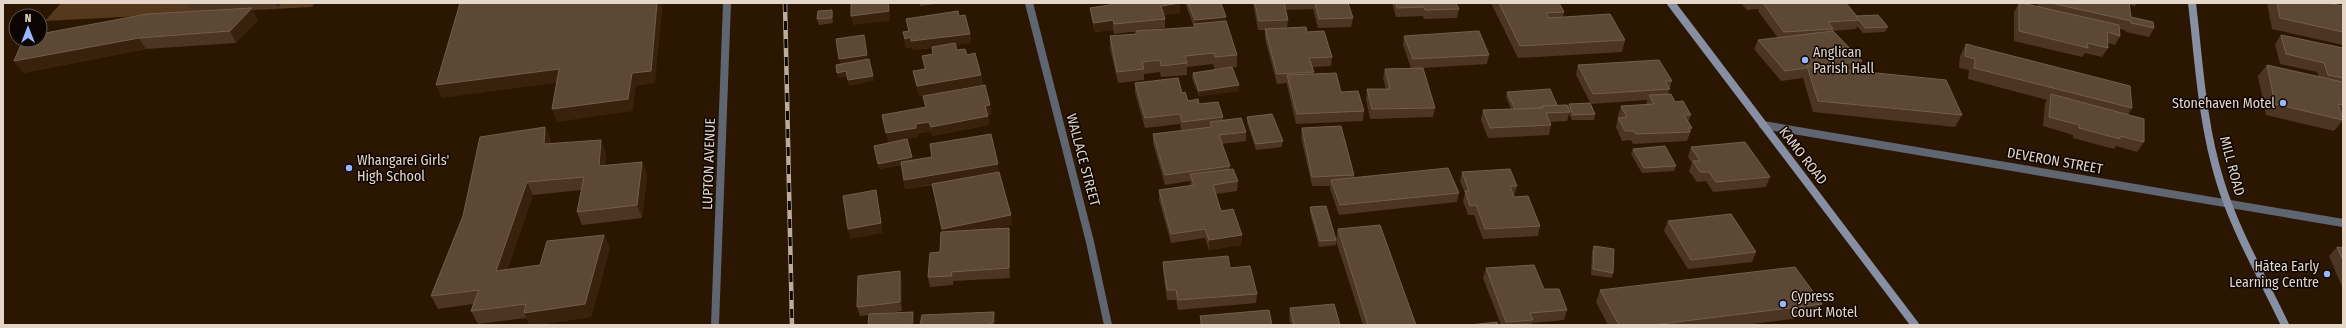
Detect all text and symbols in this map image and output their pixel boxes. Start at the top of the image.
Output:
north arrow [8,8,48,48]
text: N [25,12,31,25]
place label: Anglican Parish Hall [1813,44,1874,77]
marker: Anglican Parish Hall [1800,55,1810,65]
place label: Stonehaven Motel [2172,95,2275,112]
marker: Stonehaven Motel [2278,98,2288,108]
street label: WALLACE STREET [1063,112,1104,208]
street label: LUPTON AVENUE [699,117,719,210]
street label: KAMO ROAD [1775,124,1831,188]
street label: MILL ROAD [2216,134,2248,198]
street label: DEVERON STREET [2006,144,2105,178]
place label: Whangarei Girls' High School [357,152,449,185]
marker: Whangarei Girls' High School [344,163,354,173]
place label: Hātea Early Learning Centre [2229,258,2320,291]
marker: Hātea Early Learning Centre [2322,269,2332,279]
place label: Cypress Court Motel [1791,288,1858,321]
marker: Cypress Court Motel [1778,299,1788,309]

